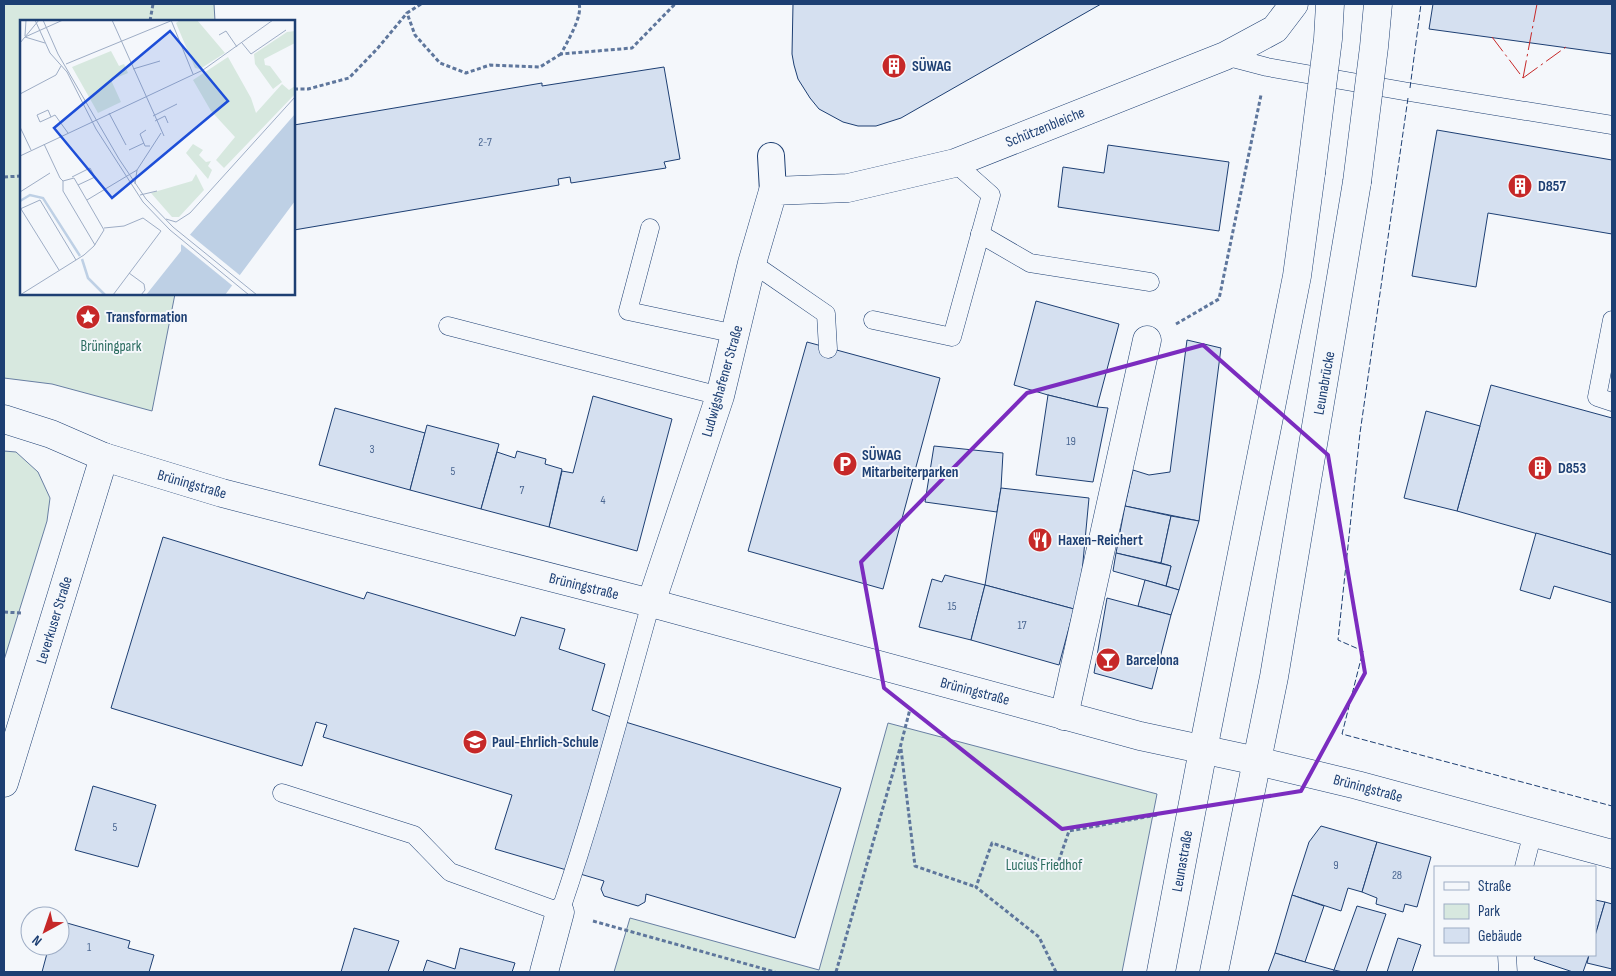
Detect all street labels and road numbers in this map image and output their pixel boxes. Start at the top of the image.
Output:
street label: Schützenbleiche [1003,103,1088,152]
street label: Ludwigshafener Straße [697,323,747,439]
street label: Leunabrücke [1310,350,1339,416]
street label: Brüningstraße [155,466,229,503]
street label: Brüningstraße [547,569,621,604]
street label: Leverkuser Straße [32,574,77,666]
street label: Brüningstraße [938,673,1012,710]
street label: Brüningstraße [1331,770,1405,807]
street label: Leunastraße [1168,829,1197,893]

